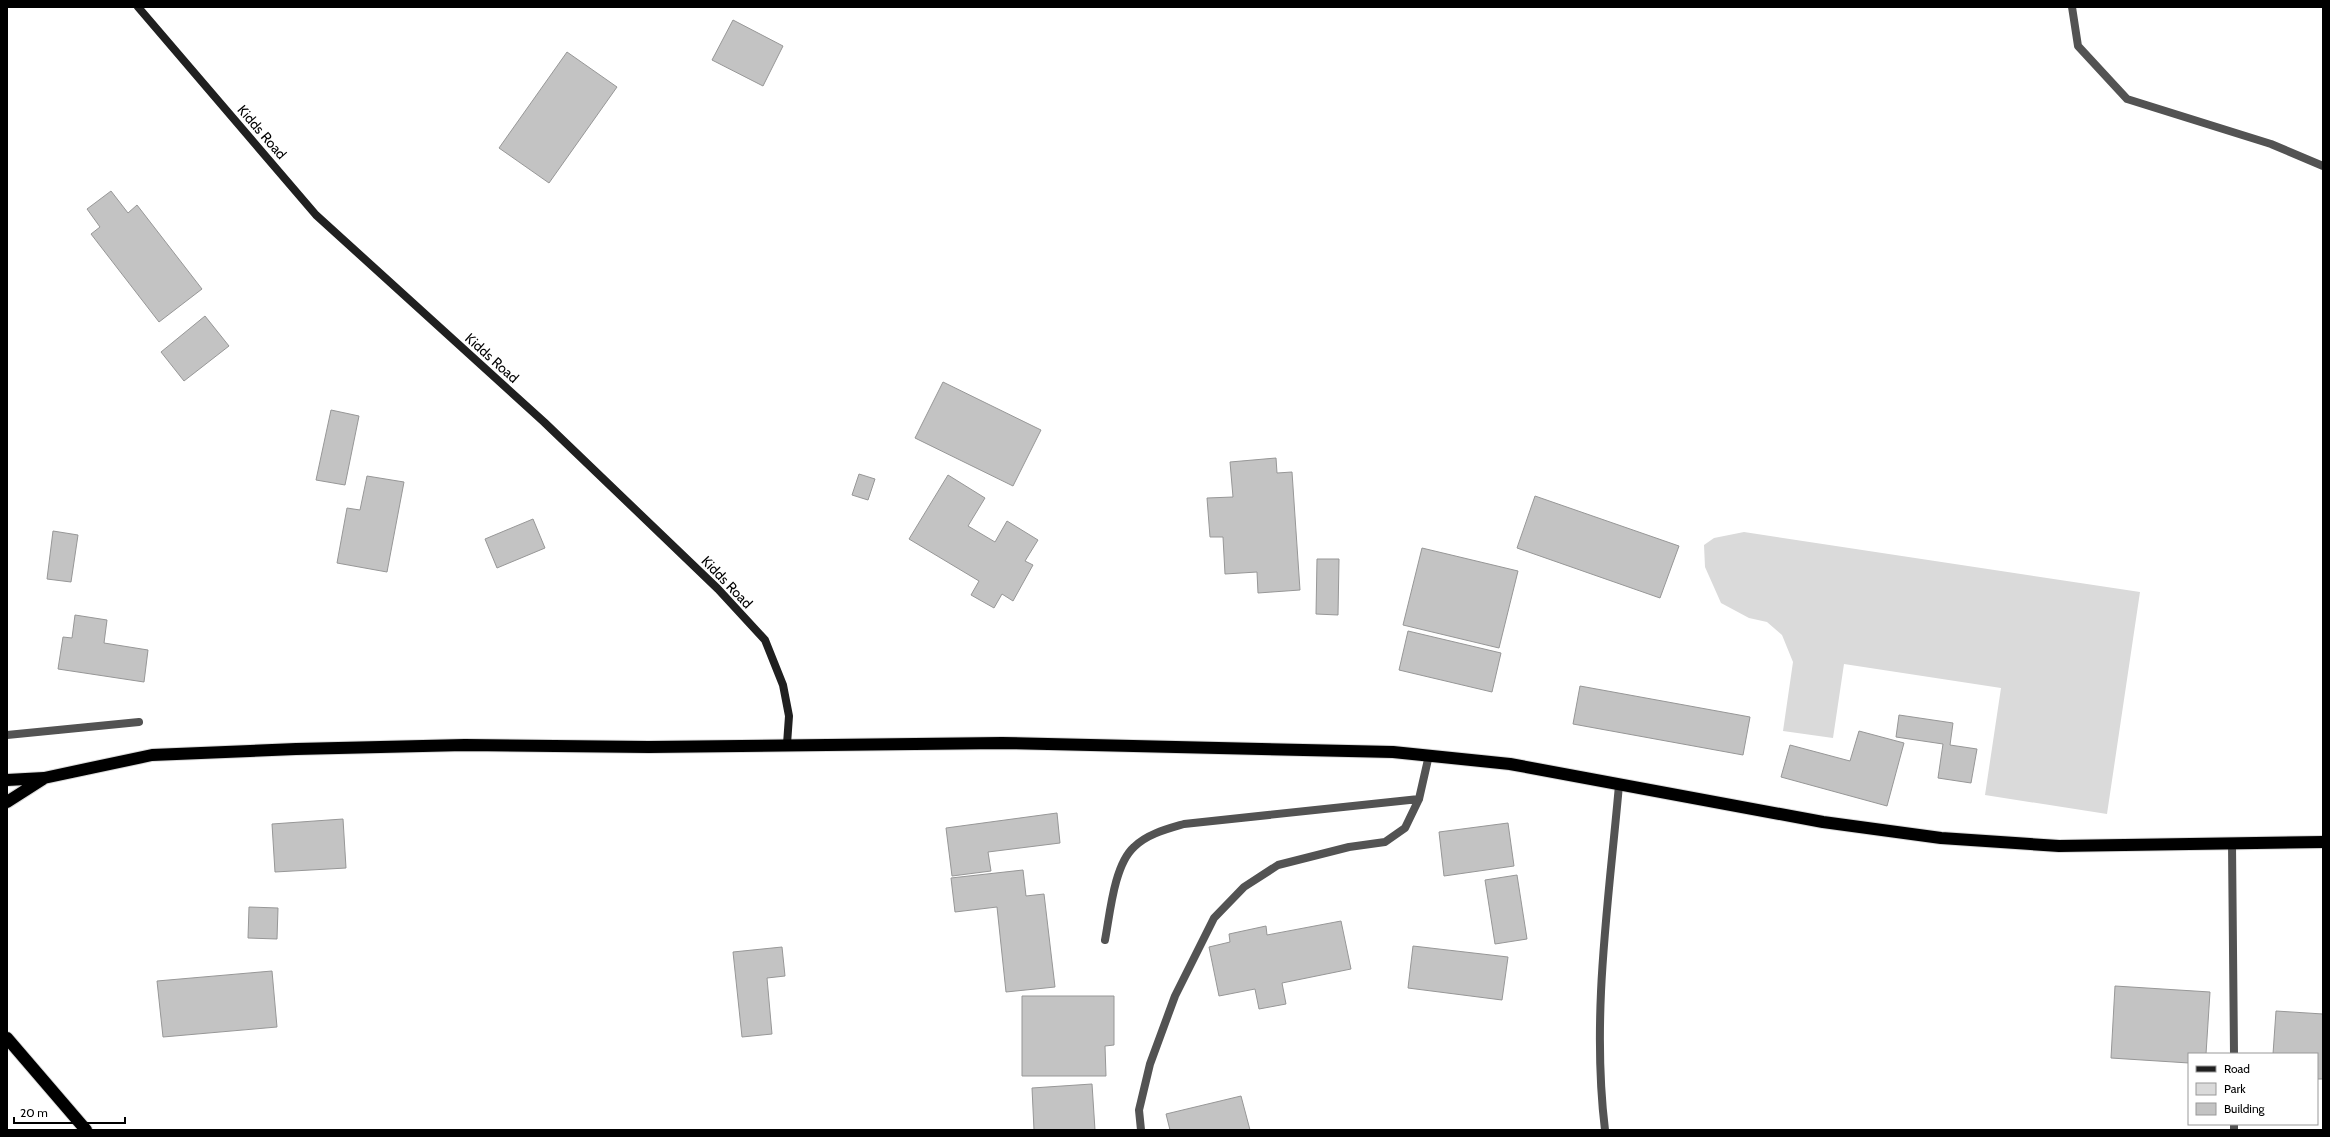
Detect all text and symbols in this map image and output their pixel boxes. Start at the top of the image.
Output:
street label: Kidds Road [234,101,290,163]
street label: Kidds Road [461,329,523,387]
street label: Kidds Road [698,552,756,612]
legend [2188,1053,2318,1125]
text: Road [2224,1061,2250,1076]
text: Park [2224,1081,2246,1096]
scale bar [14,1099,125,1125]
text: Building [2224,1101,2266,1116]
text: 20 m [20,1105,48,1120]

